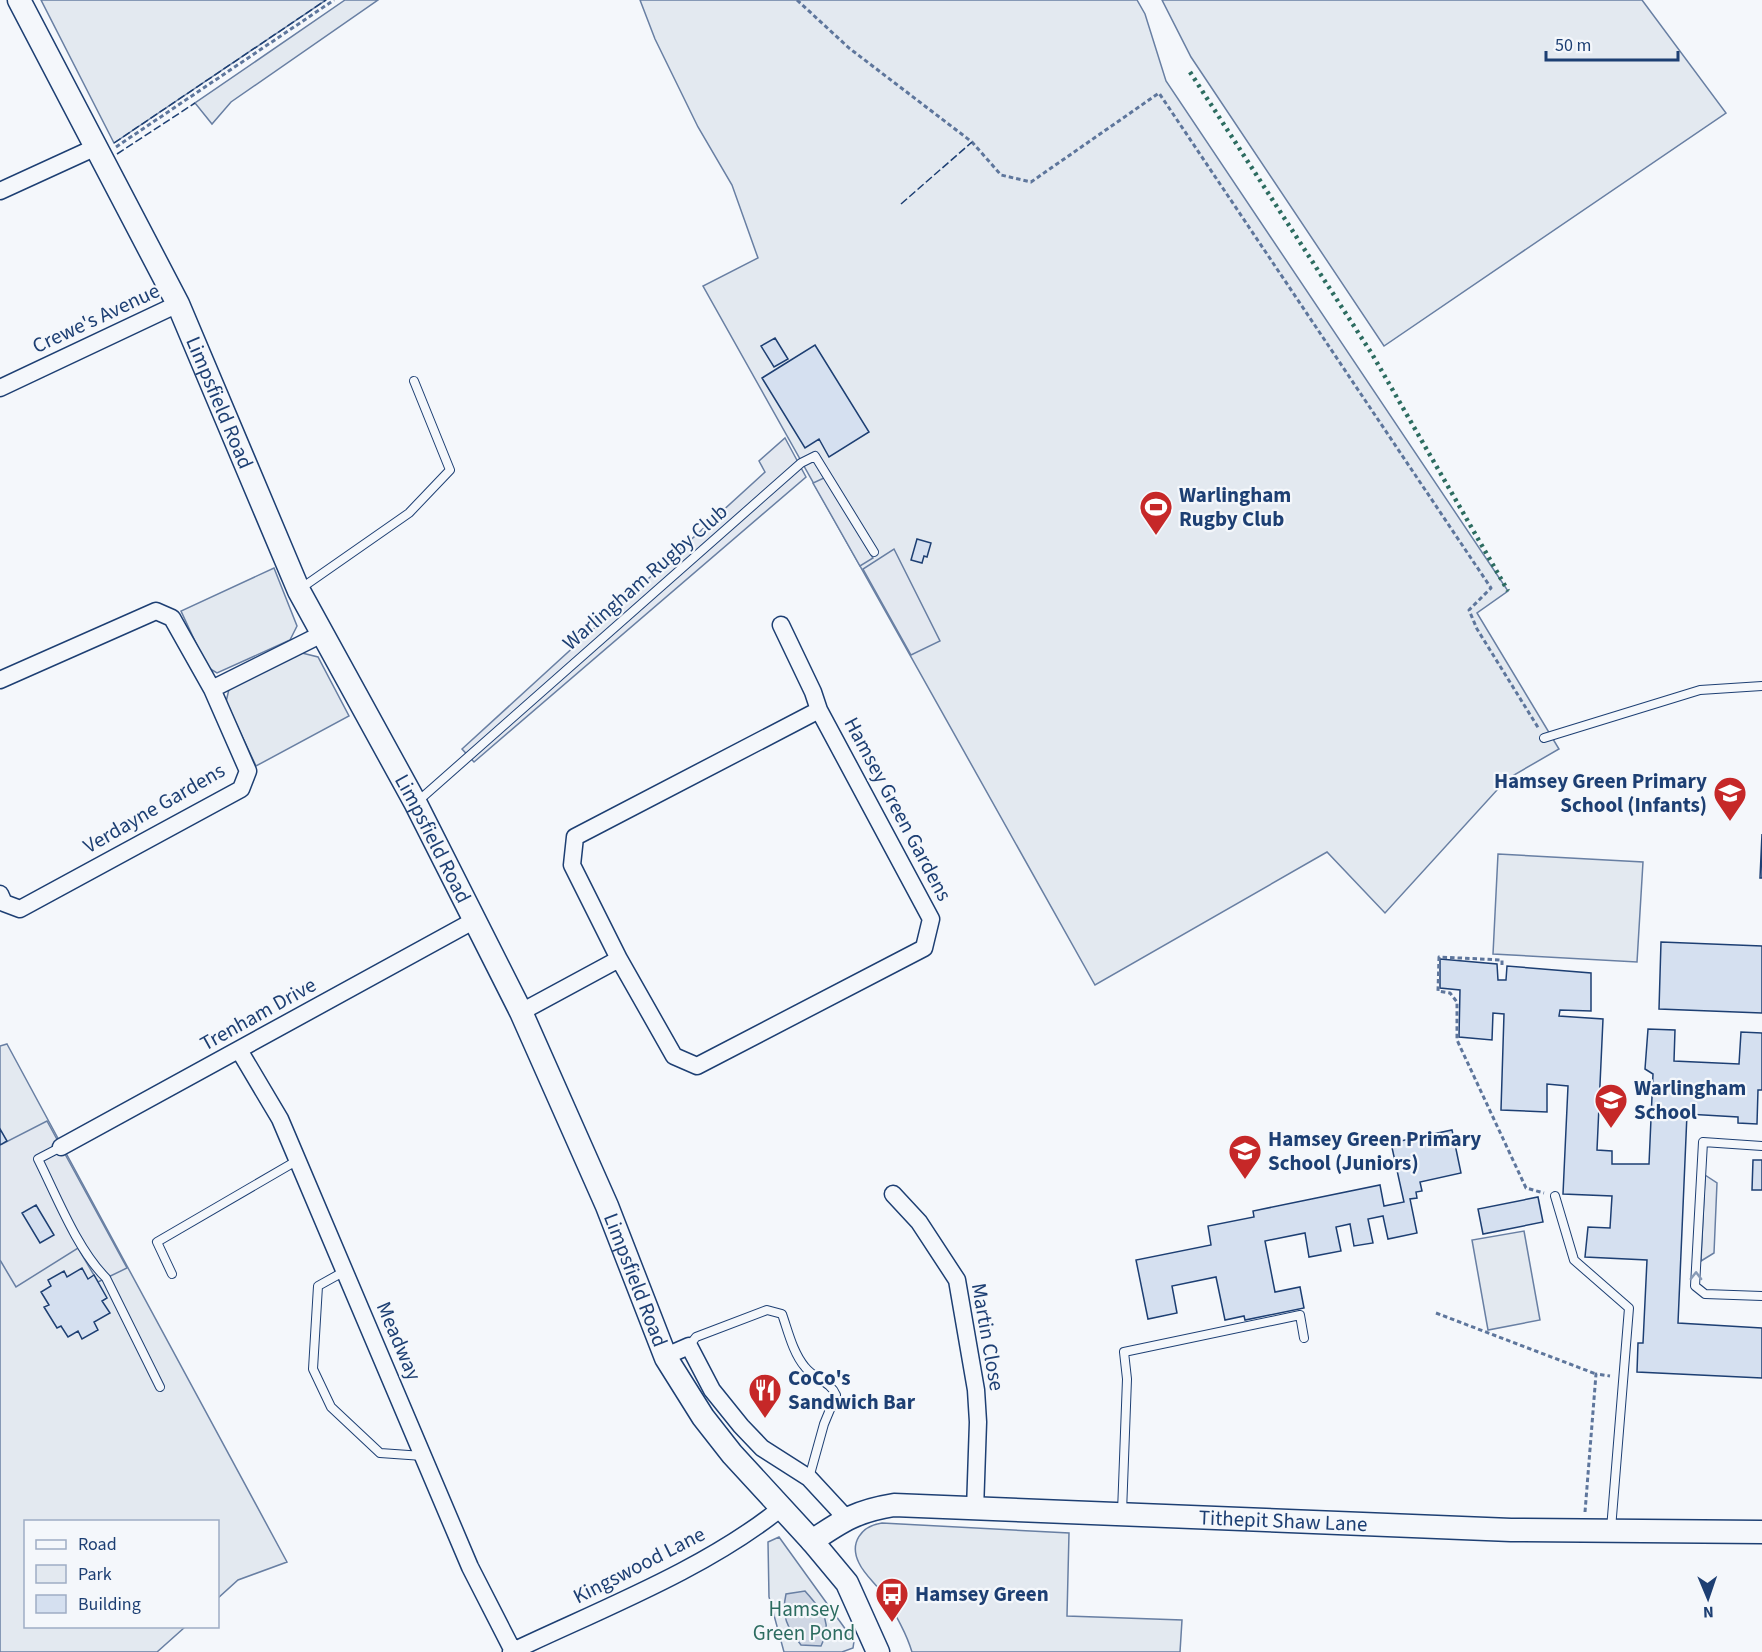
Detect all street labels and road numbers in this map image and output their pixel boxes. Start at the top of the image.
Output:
street label: Crewe's Avenue [27,275,165,361]
street label: Limpsfield Road [178,332,261,473]
street label: Warlingham Rugby Club [556,497,734,657]
street label: Hamsey Green Gardens [837,712,959,907]
street label: Verdayne Gardens [78,755,231,861]
street label: Limpsfield Road [387,769,479,908]
street label: Trenham Drive [195,970,321,1058]
street label: Limpsfield Road [596,1209,675,1351]
street label: Martin Close [964,1281,1012,1393]
street label: Meadway [369,1297,429,1385]
street label: Tithepit Shaw Lane [1198,1502,1368,1539]
street label: Kingswood Lane [568,1519,710,1611]

